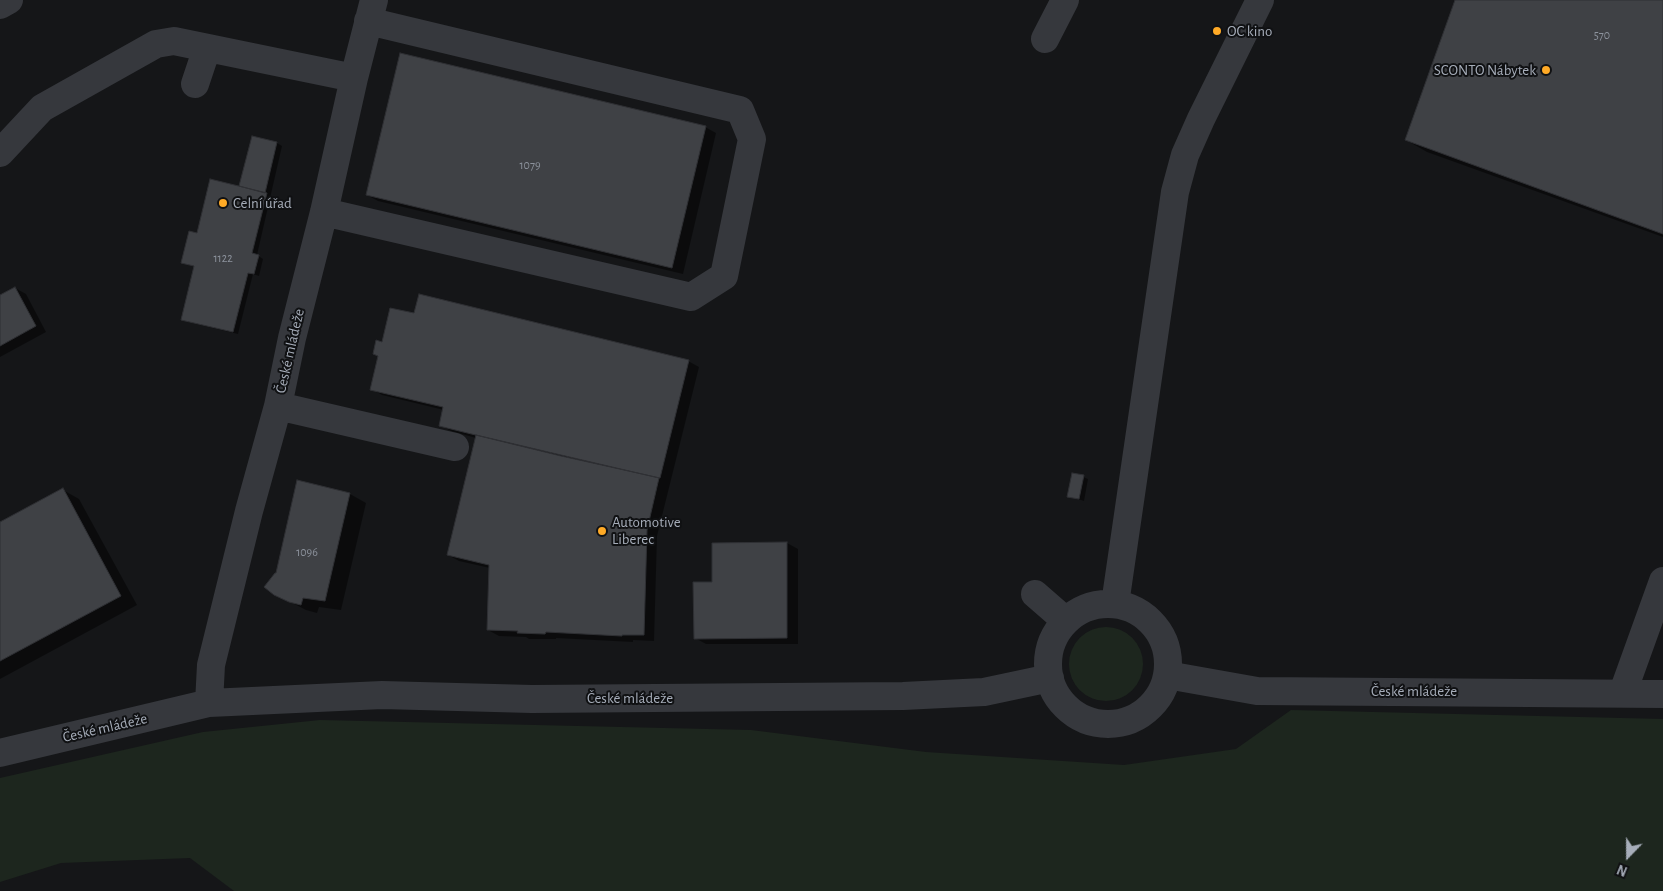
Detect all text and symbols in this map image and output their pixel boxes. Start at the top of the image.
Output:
place label: OC kino [1227,22,1272,40]
marker: OC kino [1211,25,1223,37]
house number: 570 [1594,28,1610,42]
place label: SCONTO Nábytek [1434,61,1536,79]
marker: SCONTO Nábytek [1540,64,1552,76]
house number: 1079 [519,158,541,172]
place label: Celní úřad [233,194,292,212]
marker: Celní úřad [217,197,229,209]
house number: 1122 [213,251,233,265]
street label: České mládeže [272,307,308,395]
place label: Automotive Liberec [612,513,681,548]
marker: Automotive Liberec [596,525,608,537]
house number: 1096 [296,545,318,559]
street label: České mládeže [1371,682,1457,700]
street label: České mládeže [587,689,673,707]
street label: České mládeže [61,710,149,746]
north arrow [1603,831,1653,881]
text: N [1615,862,1630,878]

